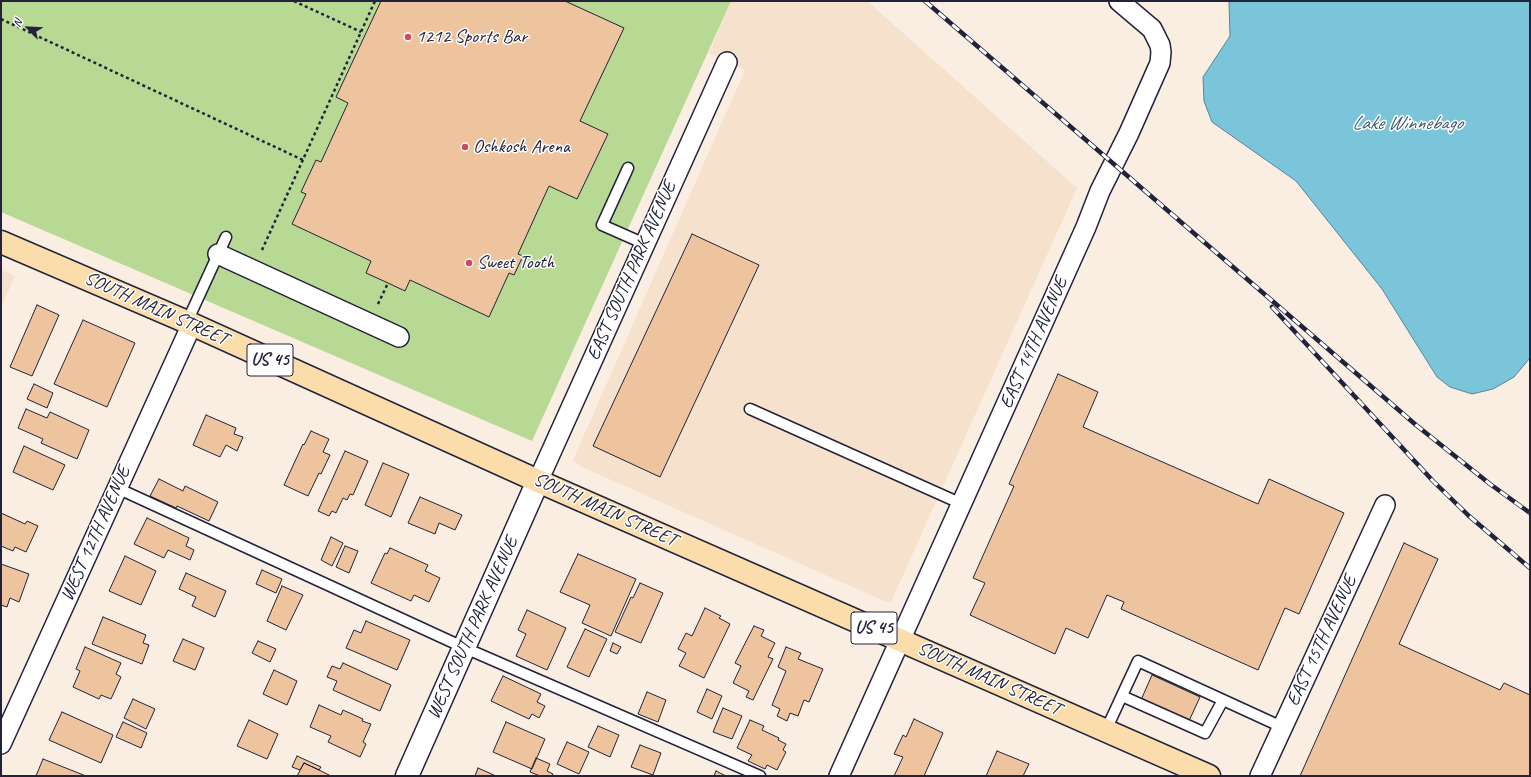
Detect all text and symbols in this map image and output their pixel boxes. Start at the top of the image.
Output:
north arrow [8,8,48,48]
text: N [9,17,25,29]
place label: 1212 Sports Bar [416,26,527,48]
marker: 1212 Sports Bar [403,32,413,42]
water label: Lake Winnebago [1352,112,1462,136]
place label: Oshkosh Arena [473,136,570,158]
marker: Oshkosh Arena [460,142,470,152]
street label: EAST SOUTH PARK AVENUE [582,178,682,364]
place label: Sweet Tooth [477,252,554,274]
marker: Sweet Tooth [464,258,474,268]
street label: SOUTH MAIN STREET [81,267,231,351]
street label: EAST 14TH AVENUE [995,274,1073,412]
road number: US 45 [247,344,293,376]
street label: WEST 12TH AVENUE [56,463,136,605]
street label: SOUTH MAIN STREET [530,468,680,552]
street label: WEST SOUTH PARK AVENUE [423,533,523,723]
street label: EAST 15TH AVENUE [1282,572,1362,710]
road number: US 45 [851,612,897,644]
street label: SOUTH MAIN STREET [914,637,1064,721]

